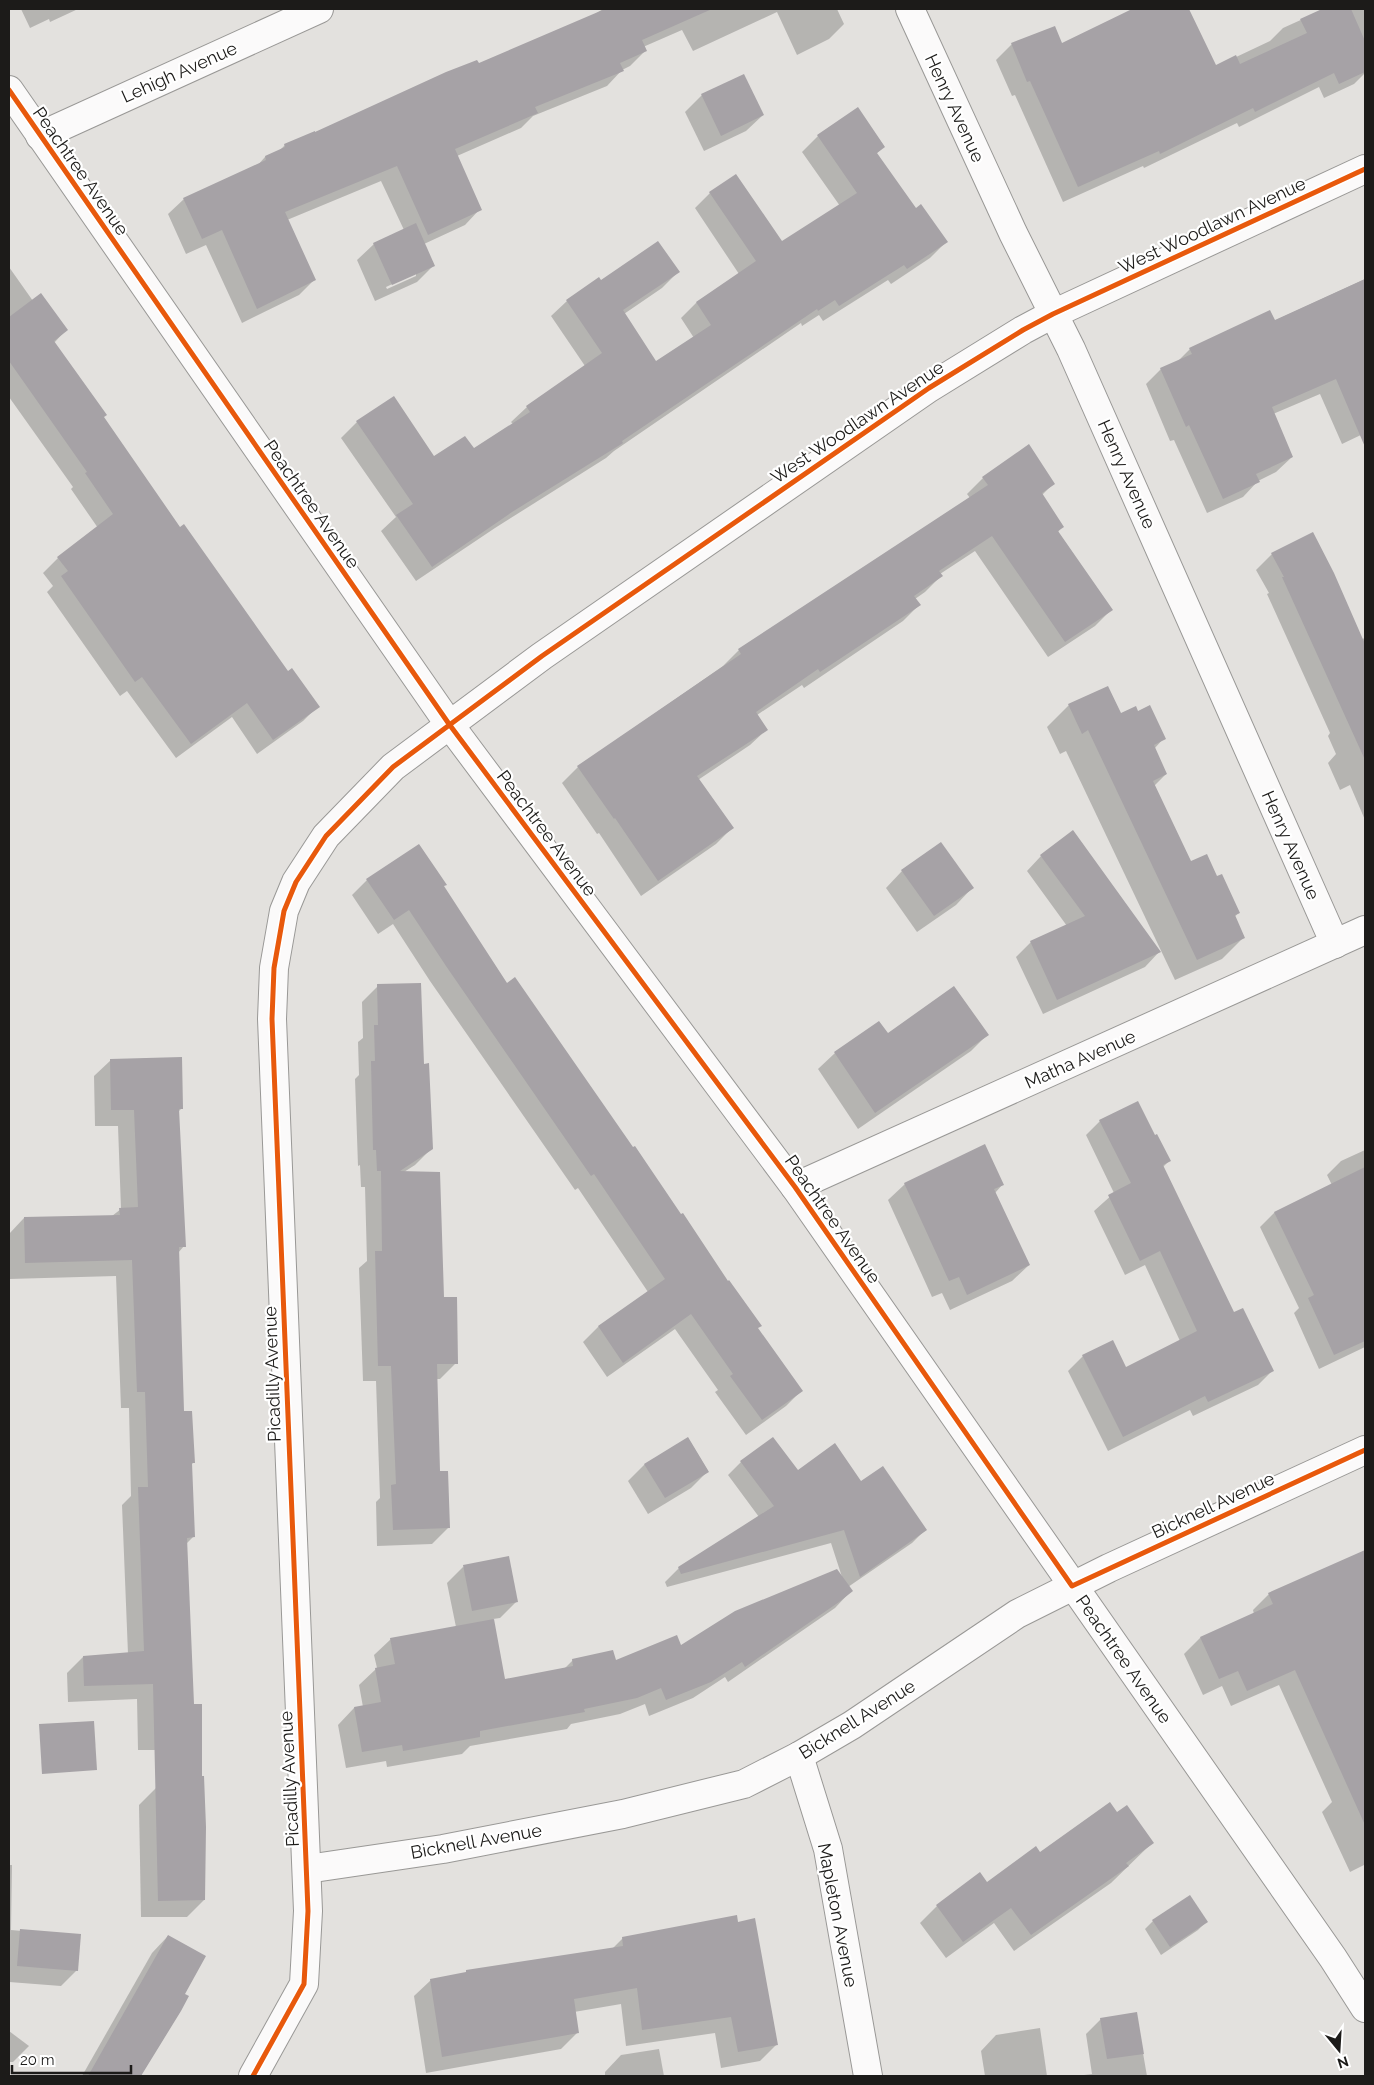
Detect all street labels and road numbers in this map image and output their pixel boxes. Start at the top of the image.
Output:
street label: Lehigh Avenue [118,37,240,107]
street label: Henry Avenue [921,51,989,166]
street label: Peachtree Avenue [29,103,133,240]
street label: West Woodlawn Avenue [1115,172,1309,278]
street label: West Woodlawn Avenue [767,356,948,488]
street label: Henry Avenue [1094,416,1161,532]
street label: Peachtree Avenue [260,436,364,573]
street label: Peachtree Avenue [493,766,601,900]
street label: Henry Avenue [1258,787,1325,903]
street label: Matha Avenue [1021,1025,1139,1093]
street label: Peachtree Avenue [781,1151,885,1288]
street label: Picadilly Avenue [259,1305,285,1442]
street label: Bicknell Avenue [1148,1467,1278,1543]
street label: Peachtree Avenue [1072,1591,1176,1728]
street label: Bicknell Avenue [795,1675,919,1763]
street label: Picadilly Avenue [275,1710,303,1847]
street label: Bicknell Avenue [409,1819,544,1863]
street label: Mapleton Avenue [814,1841,862,1989]

